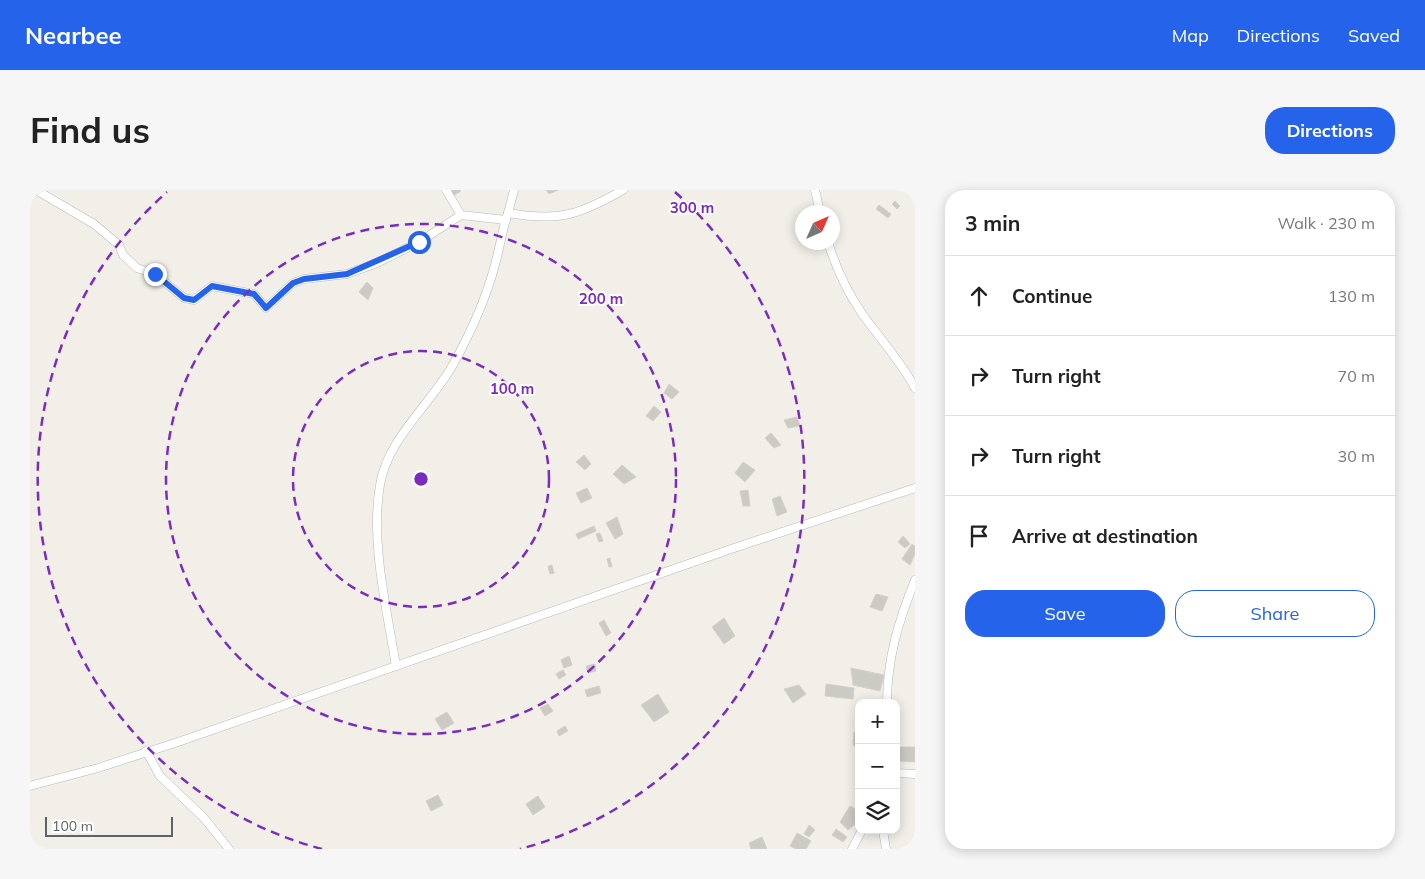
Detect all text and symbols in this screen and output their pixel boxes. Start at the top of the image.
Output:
text: Nearbee [25,20,122,50]
text: Map [1172,24,1209,47]
text: Directions [1237,24,1320,47]
text: Saved [1348,24,1400,47]
button: Directions [1265,107,1395,154]
text: Find us [30,108,150,152]
text: 300 m [670,198,714,217]
north arrow [795,205,840,250]
text: 3 min [965,210,1020,236]
text: Walk · 230 m [1277,213,1375,233]
route start [408,231,431,254]
route end [144,263,167,286]
icon: ahead [965,282,993,310]
text: Continue [1012,284,1092,308]
text: 130 m [1328,286,1375,306]
text: 200 m [579,289,623,308]
icon: right [965,362,993,390]
text: Turn right [1012,364,1101,388]
text: 70 m [1338,366,1375,386]
text: 100 m [490,379,534,398]
icon: right [965,442,993,470]
text: Turn right [1012,444,1101,468]
text: 30 m [1338,446,1375,466]
centre of rings [412,470,430,488]
icon: arrive [965,522,993,550]
text: Arrive at destination [1012,524,1198,548]
button: Save [965,590,1165,637]
button: Share [1175,590,1375,637]
map controls [855,699,900,834]
button: + [855,699,900,744]
button: − [855,744,900,789]
button: layers [855,789,900,834]
scale bar [45,814,172,837]
text: 100 m [52,817,93,835]

